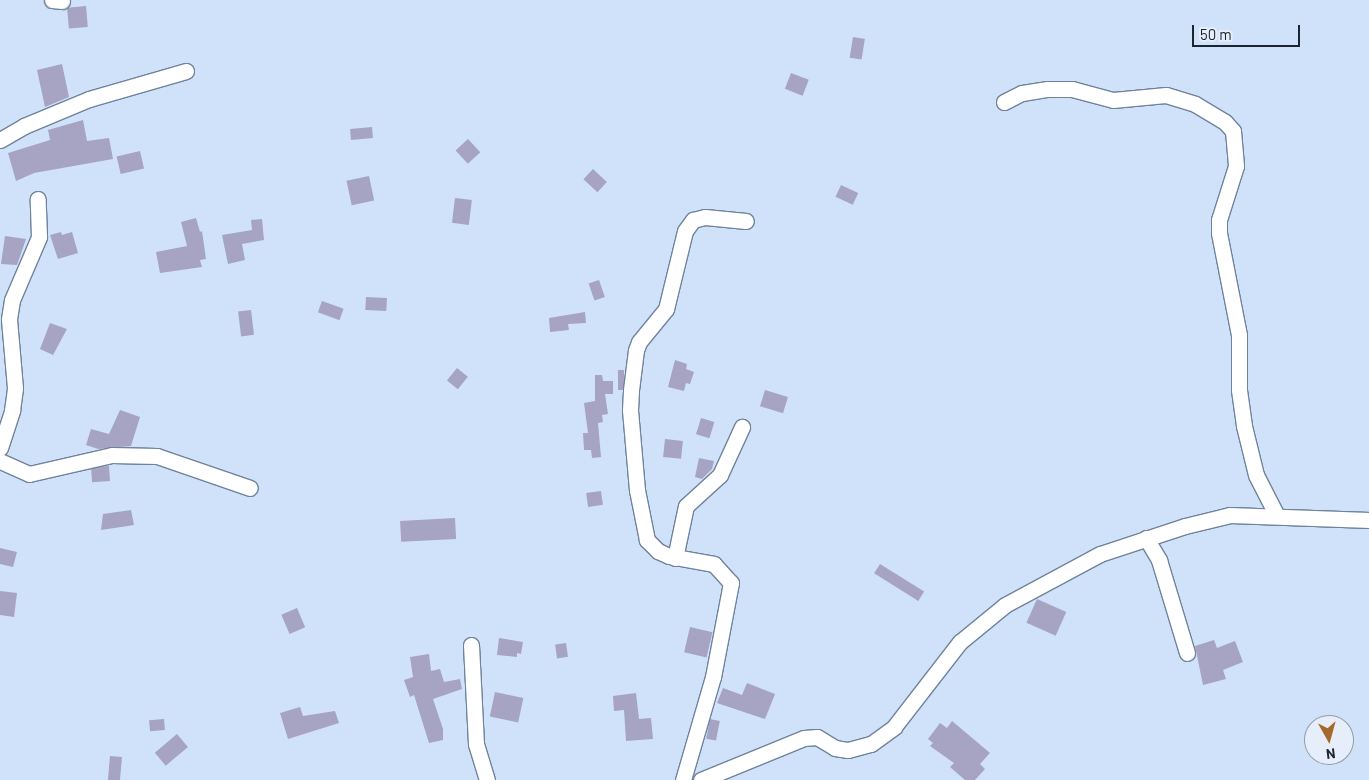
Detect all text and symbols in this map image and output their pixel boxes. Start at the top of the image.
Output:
scale bar [1194,15,1302,47]
text: 50 m [1200,25,1232,43]
north arrow [1304,715,1354,765]
text: N [1325,745,1336,763]

